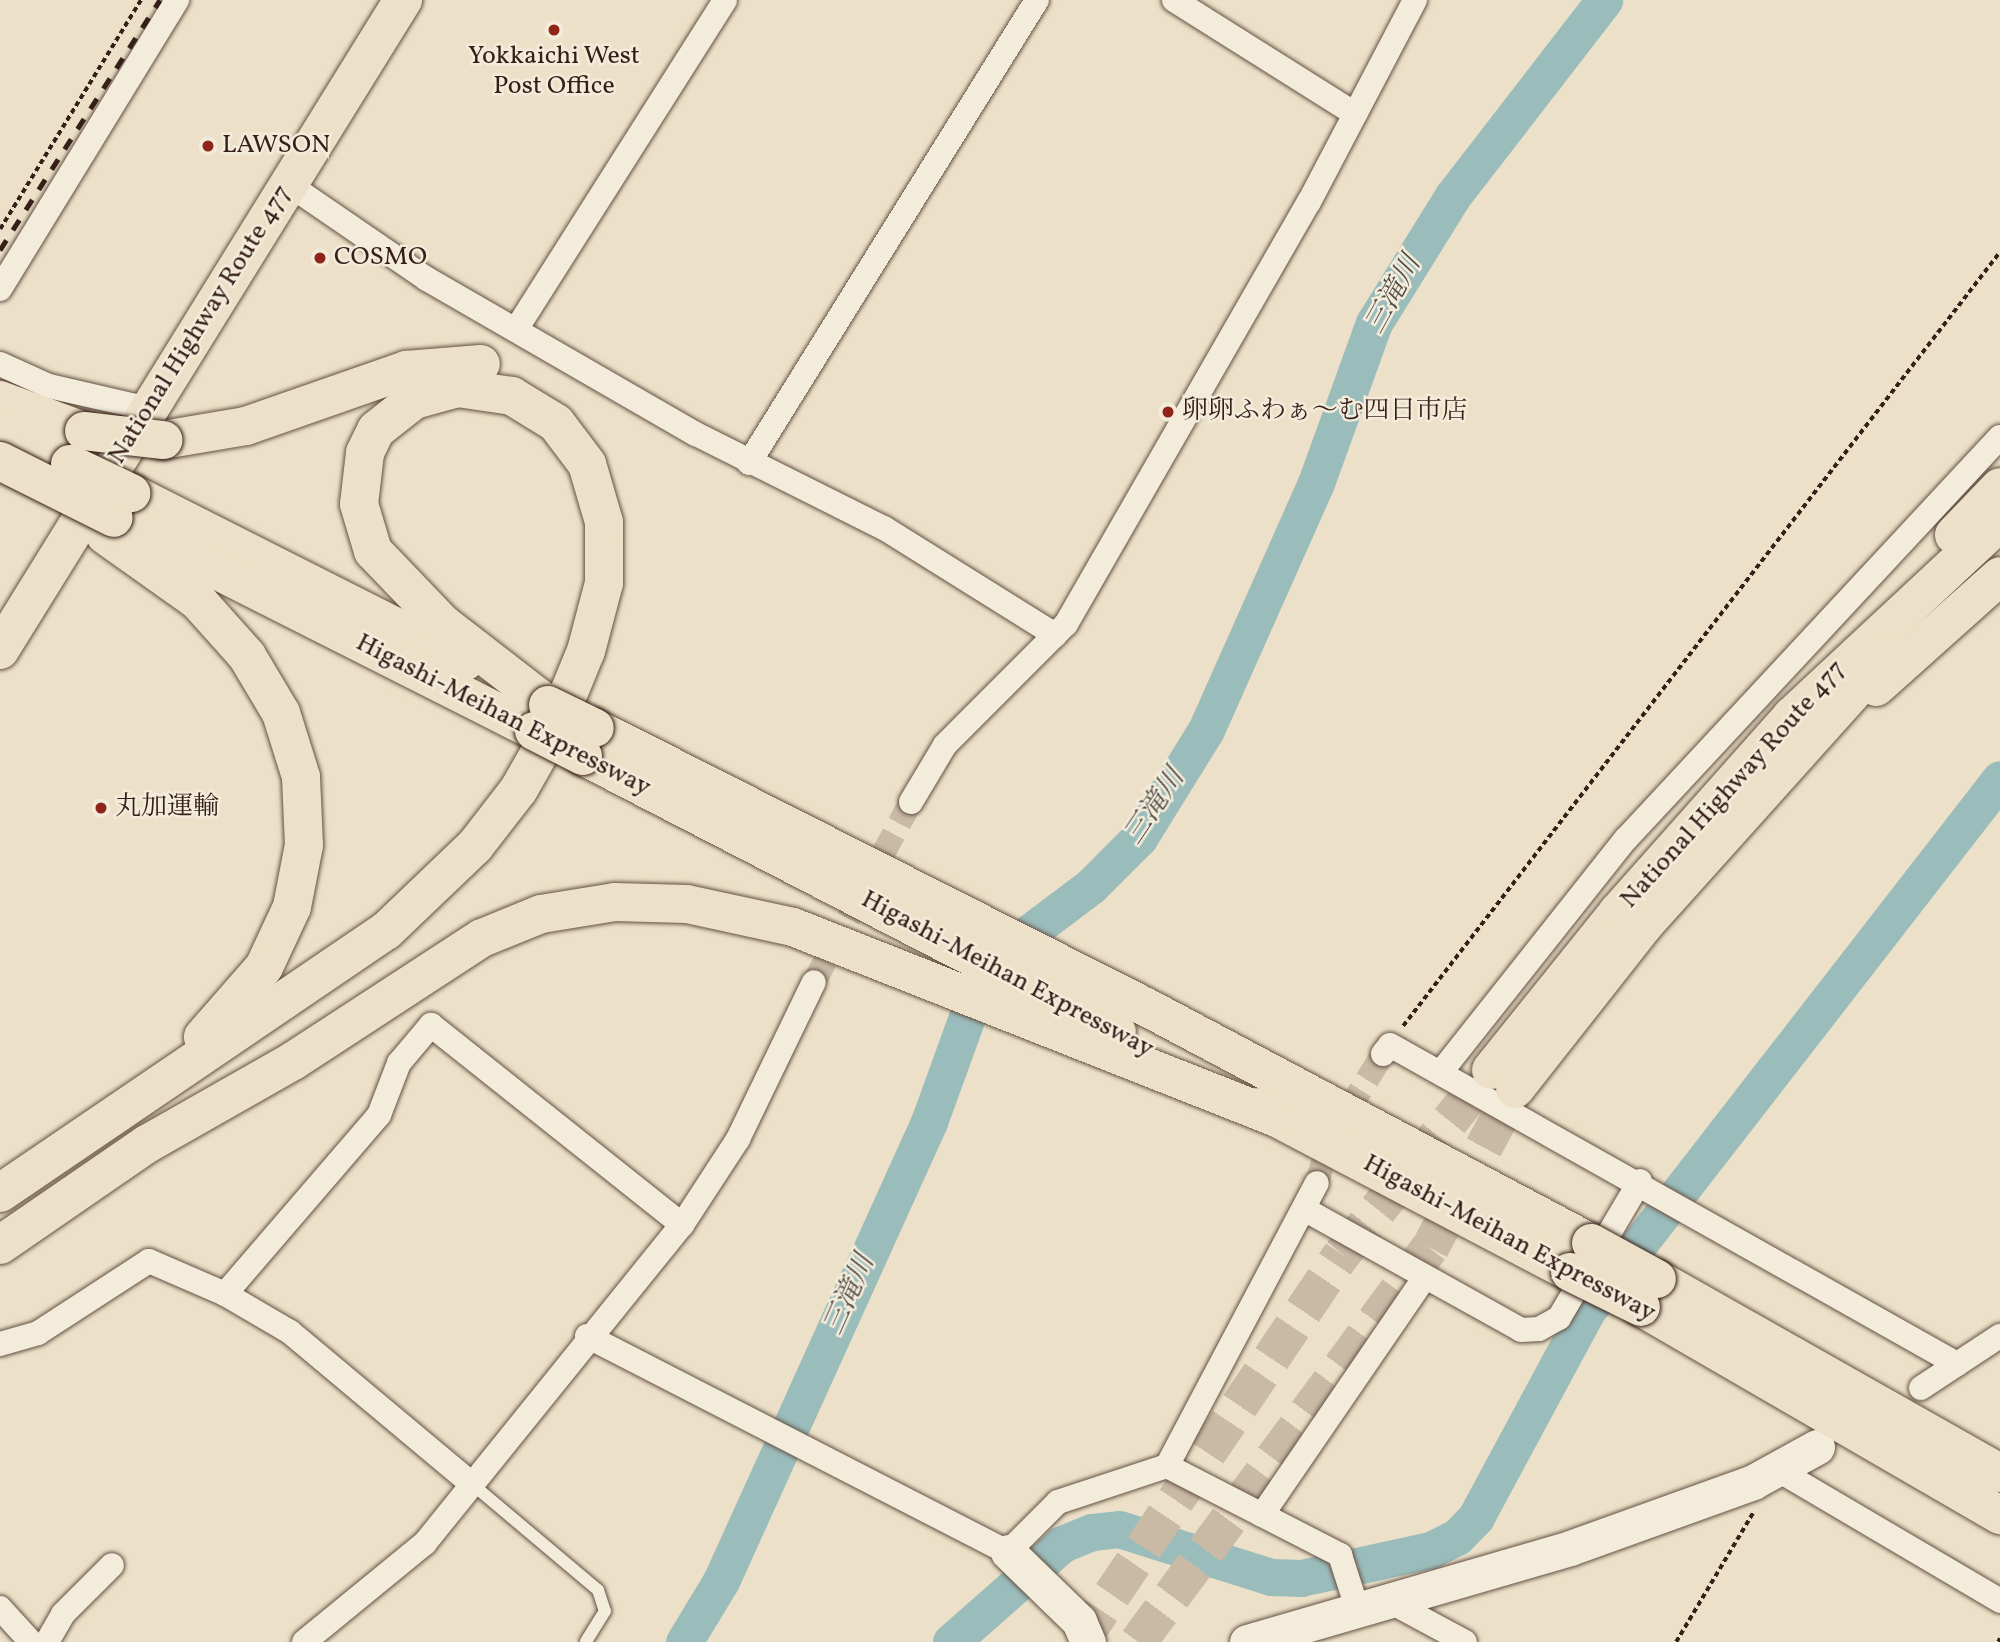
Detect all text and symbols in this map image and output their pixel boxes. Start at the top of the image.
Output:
marker: Yokkaichi West Post Office [546,22,562,38]
place label: Yokkaichi West Post Office [468,41,640,102]
place label: LAWSON [222,130,330,162]
marker: LAWSON [200,138,216,154]
street label: National Highway Route 477 [102,179,300,471]
place label: COSMO [334,242,427,274]
marker: COSMO [312,250,328,266]
water label: 三滝川 [1359,250,1429,340]
place label: 卵卵ふわぁ～む四日市店 [1182,396,1468,428]
marker: 卵卵ふわぁ～む四日市店 [1160,404,1176,420]
street label: Higashi-Meihan Expressway [350,628,656,804]
street label: National Highway Route 477 [1614,654,1854,916]
water label: 三滝川 [1118,763,1192,851]
place label: 丸加運輸 [115,792,219,824]
marker: 丸加運輸 [93,800,109,816]
street label: Higashi-Meihan Expressway [855,885,1159,1065]
street label: Higashi-Meihan Expressway [1357,1149,1661,1329]
water label: 三滝川 [818,1250,882,1340]

